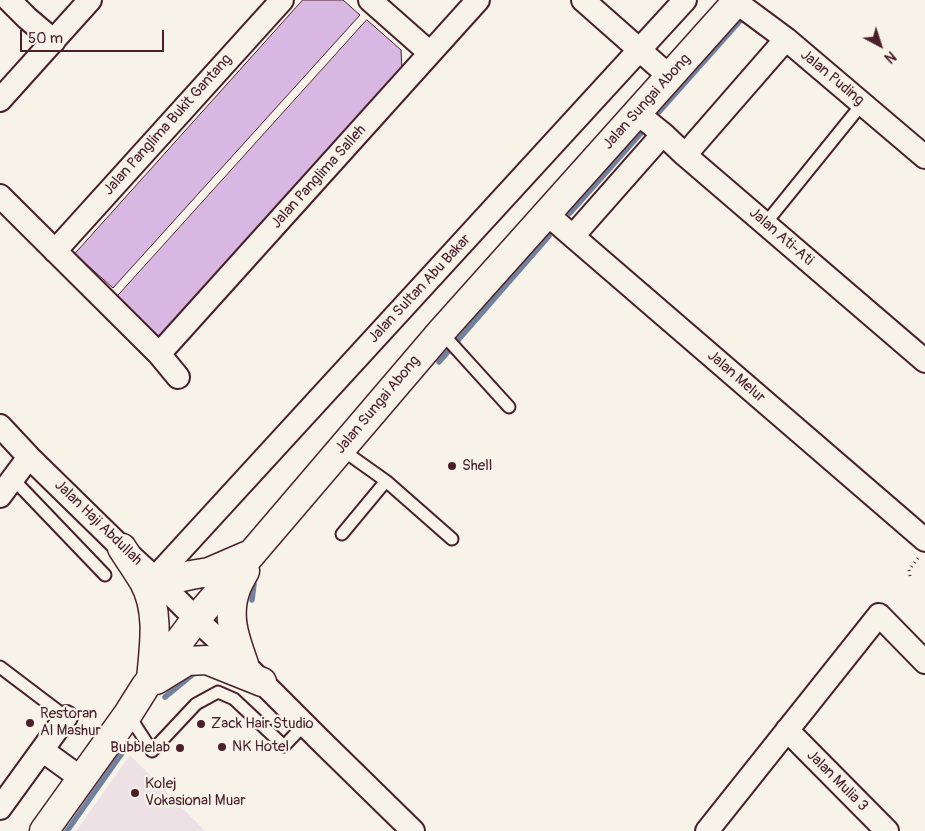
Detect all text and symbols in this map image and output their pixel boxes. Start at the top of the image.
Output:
scale bar [22,20,166,52]
north arrow [855,20,905,70]
text: 50 m [28,29,63,48]
street label: Jalan Puding [796,46,868,110]
text: N [881,47,899,66]
street label: Jalan Panglima Bukit Gantang [100,51,236,199]
street label: Jalan Sungai Abong [599,51,695,153]
street label: Jalan Panglima Salleh [268,122,370,232]
street label: Jalan Ati-Ati [745,204,817,270]
street label: Jalan Sultan Abu Bakar [365,231,475,347]
street label: Jalan Melur [703,347,769,407]
street label: Jalan Sungai Abong [332,352,424,458]
place label: Shell [462,457,492,475]
marker: Shell [446,460,458,472]
street label: Jalan Haji Abdullah [50,477,146,569]
place label: Restoran Al Mashur [40,705,101,740]
place label: Zack Hair Studio [211,715,313,733]
marker: Restoran Al Mashur [24,717,36,729]
marker: Zack Hair Studio [195,718,207,730]
place label: NK Hotel [232,738,289,756]
place label: Bubblelab [110,739,170,757]
marker: NK Hotel [216,741,228,753]
marker: Bubblelab [174,742,186,754]
street label: Jalan Mulia 3 [803,747,871,815]
place label: Kolej Vokasional Muar [145,775,246,810]
marker: Kolej Vokasional Muar [129,787,141,799]

